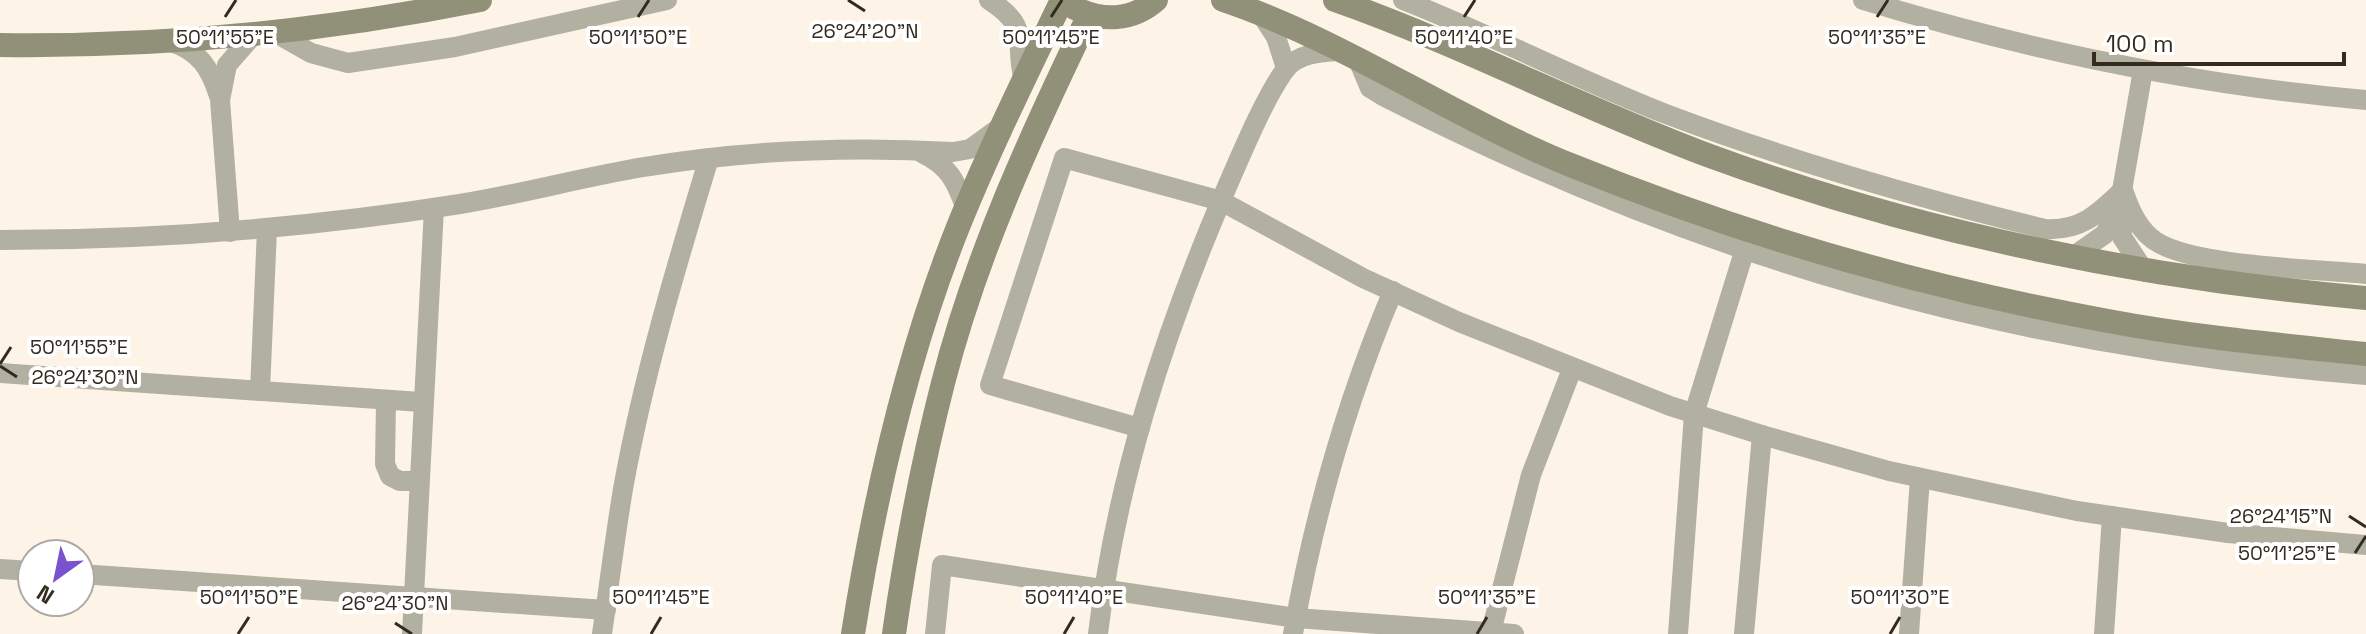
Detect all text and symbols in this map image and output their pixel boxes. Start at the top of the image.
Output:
scale bar [2094,16,2344,66]
text: 26°24'20"N [812,18,918,44]
text: 50°11'55"E [176,24,274,50]
text: 50°11'50"E [589,24,687,50]
text: 50°11'45"E [1002,24,1100,50]
text: 50°11'40"E [1415,24,1513,50]
text: 50°11'35"E [1828,24,1926,50]
text: 100 m [2106,28,2174,59]
text: 50°11'55"E [30,334,128,360]
text: 26°24'30"N [32,364,138,390]
text: 26°24'15"N [2230,503,2332,529]
north arrow [16,538,96,618]
text: 50°11'25"E [2238,540,2336,566]
text: N [31,579,59,611]
text: 50°11'50"E [200,584,298,610]
text: 50°11'45"E [612,584,710,610]
text: 50°11'40"E [1025,584,1123,610]
text: 50°11'35"E [1438,584,1536,610]
text: 50°11'30"E [1851,584,1949,610]
text: 26°24'30"N [342,590,448,616]

